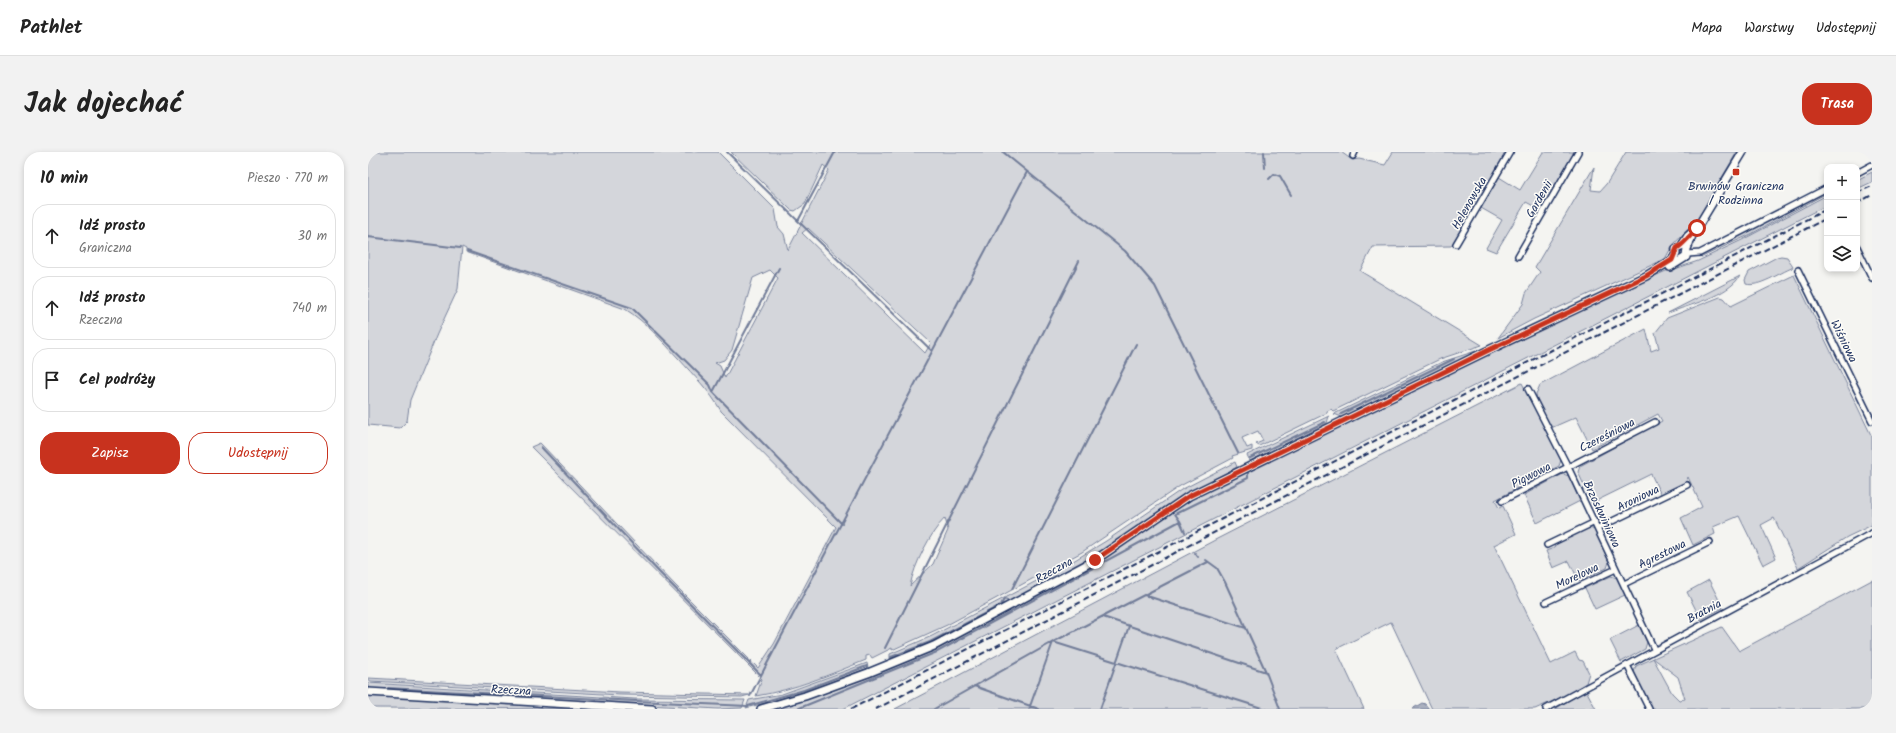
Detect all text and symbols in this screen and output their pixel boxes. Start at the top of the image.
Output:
text: Pathlet [20,13,82,43]
text: Mapa [1691,17,1722,39]
text: Warstwy [1744,17,1794,39]
text: Udostępnij [1816,17,1876,39]
text: Jak dojechać [24,82,183,127]
button: Trasa [1802,83,1872,125]
map controls [1824,164,1860,272]
button: + [1824,164,1860,200]
text: 10 min [40,165,88,192]
marker: Brwinów Graniczna / Rodzinna [1731,167,1741,177]
text: Pieszo · 770 m [247,168,328,189]
street label: Helenowska [1447,173,1492,233]
street label: Gardenii [1521,176,1558,222]
place label: Brwinów Graniczna / Rodzinna [1688,177,1784,210]
button: − [1824,200,1860,236]
text: Idź prosto [79,214,145,238]
route start [1688,219,1706,237]
icon: ahead [41,225,63,247]
text: 30 m [298,226,327,247]
button: layers [1824,236,1860,272]
text: Graniczna [79,238,132,259]
text: Idź prosto [79,286,145,310]
icon: ahead [41,297,63,319]
text: 740 m [292,298,327,319]
text: Rzeczna [79,310,123,331]
street label: Wiśniowa [1825,316,1862,366]
text: Cel podróży [79,368,155,392]
icon: arrive [41,369,63,391]
street label: Czereśniowa [1576,413,1639,458]
button: Zapisz [40,432,180,474]
button: Udostępnij [188,432,328,474]
street label: Pigwowa [1508,457,1555,494]
street label: Brzoskwiniowa [1578,477,1626,551]
street label: Aroniowa [1614,480,1663,517]
street label: Agrestowa [1635,535,1690,574]
route end [1086,551,1104,569]
street label: Rzeczna [1032,552,1077,589]
street label: Morelowa [1552,558,1603,595]
street label: Bratnia [1684,594,1725,628]
street label: Rzeczna [490,680,532,701]

